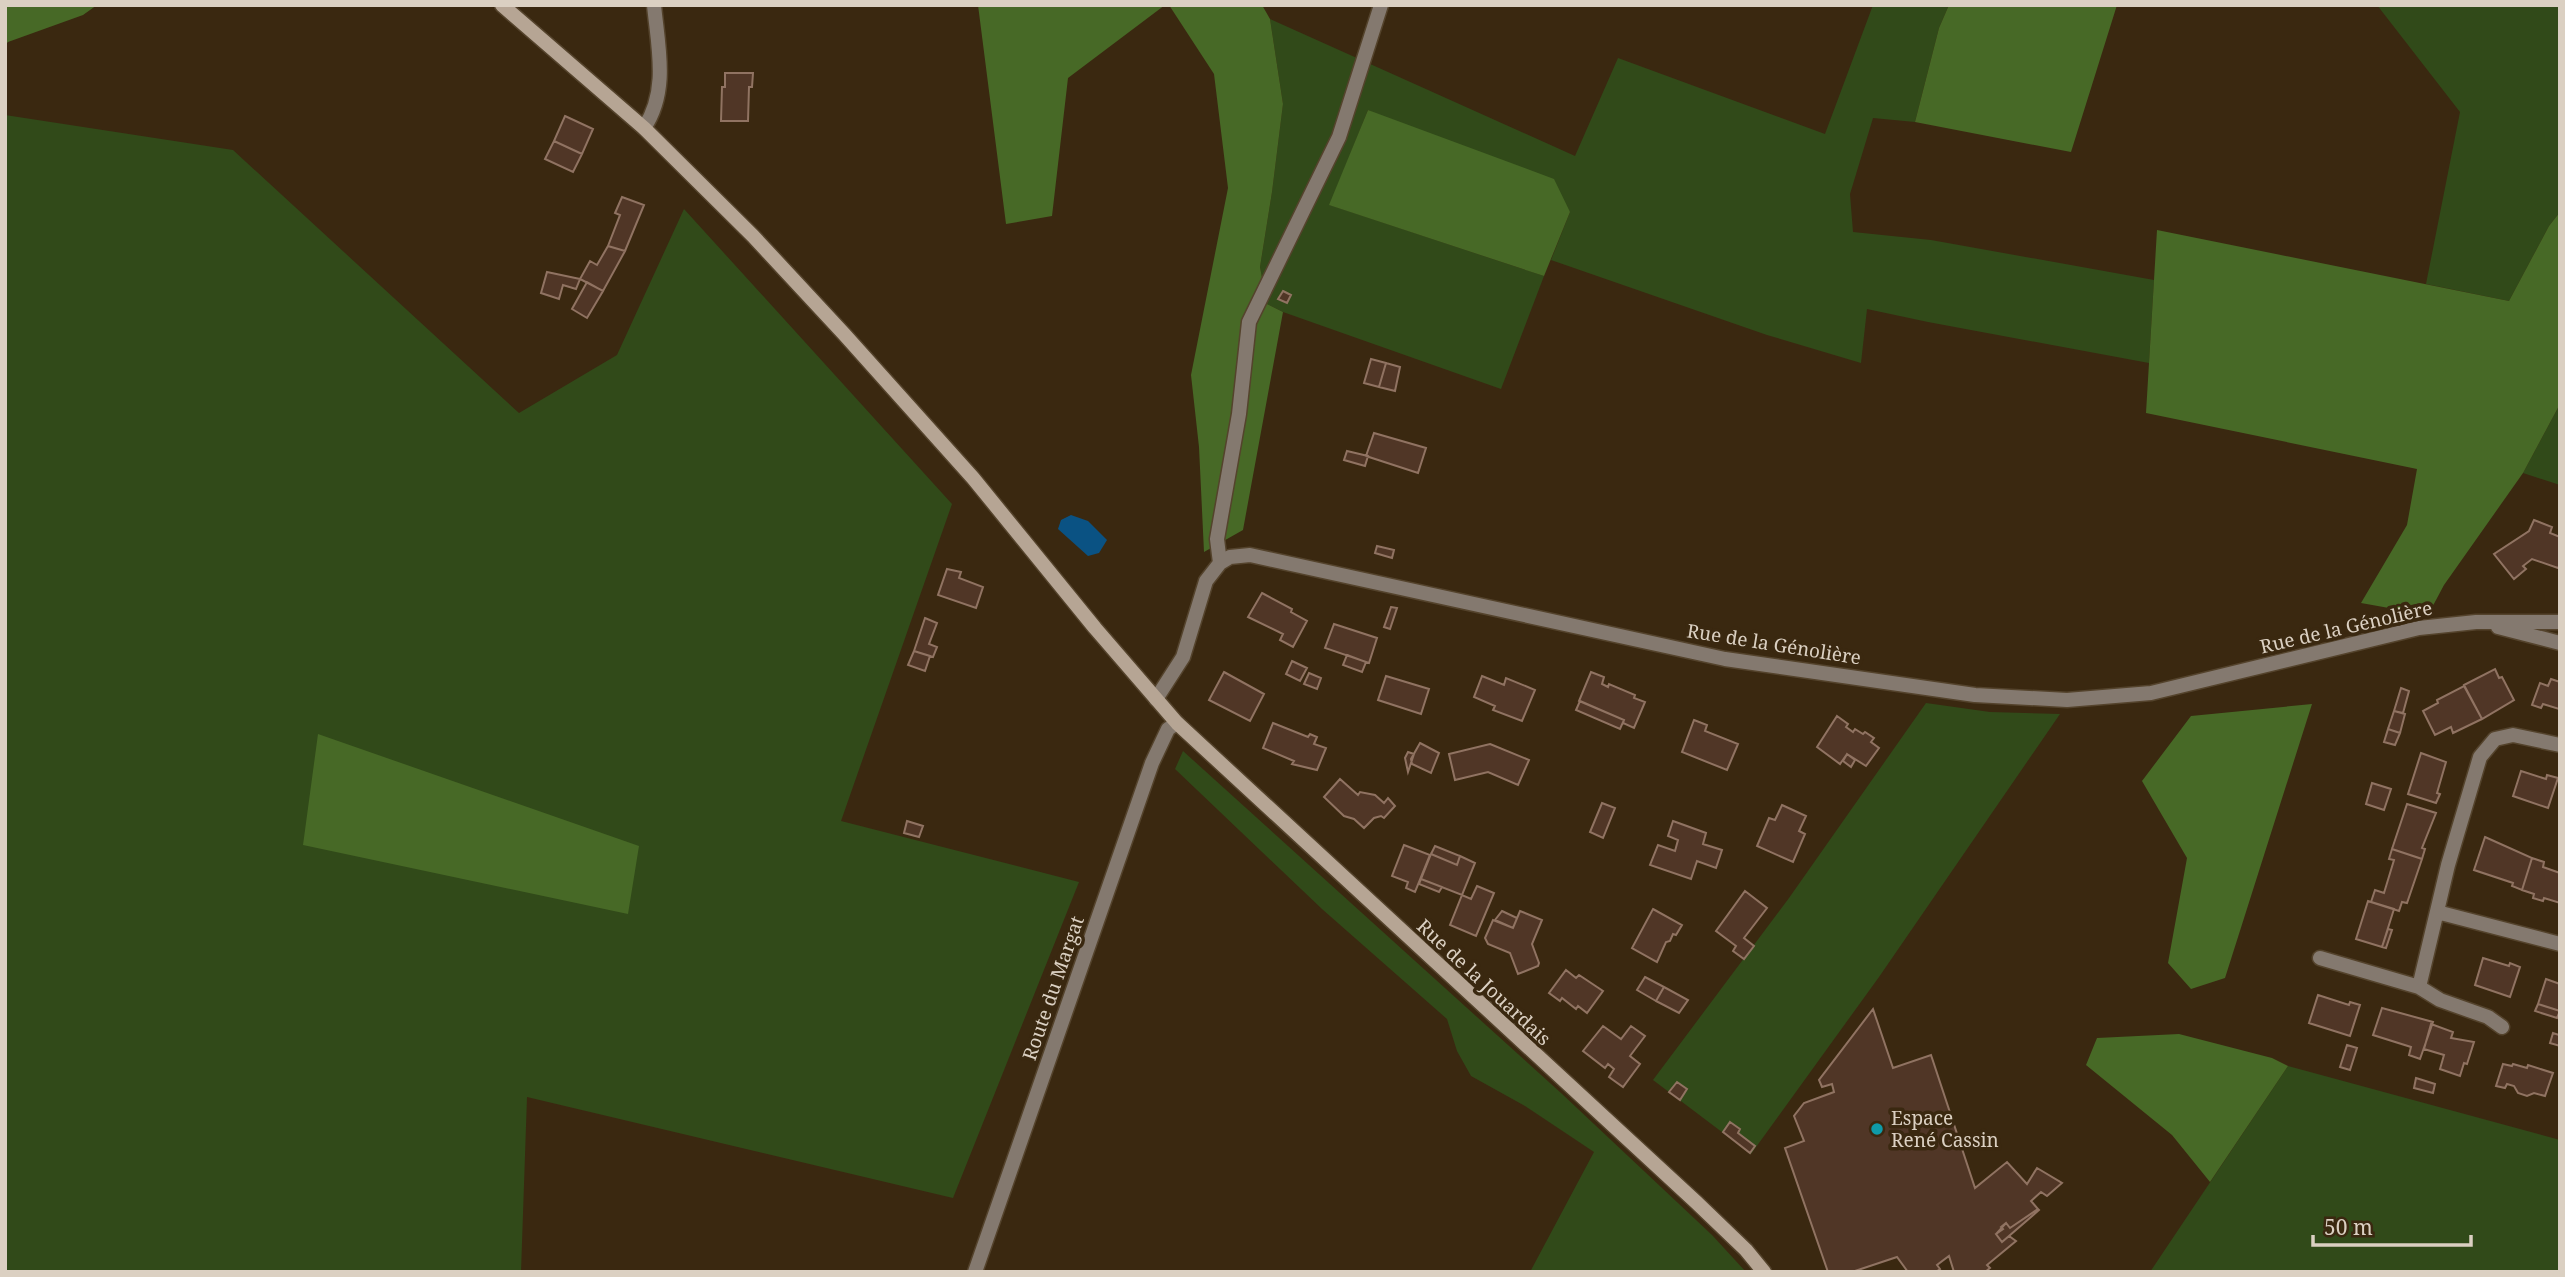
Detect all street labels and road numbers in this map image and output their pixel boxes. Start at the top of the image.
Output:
street label: Rue de la Génolière [2257,595,2435,659]
street label: Rue de la Génolière [1685,617,1863,671]
street label: Route du Margat [1016,912,1090,1064]
street label: Rue de la Jouardais [1411,913,1557,1051]

